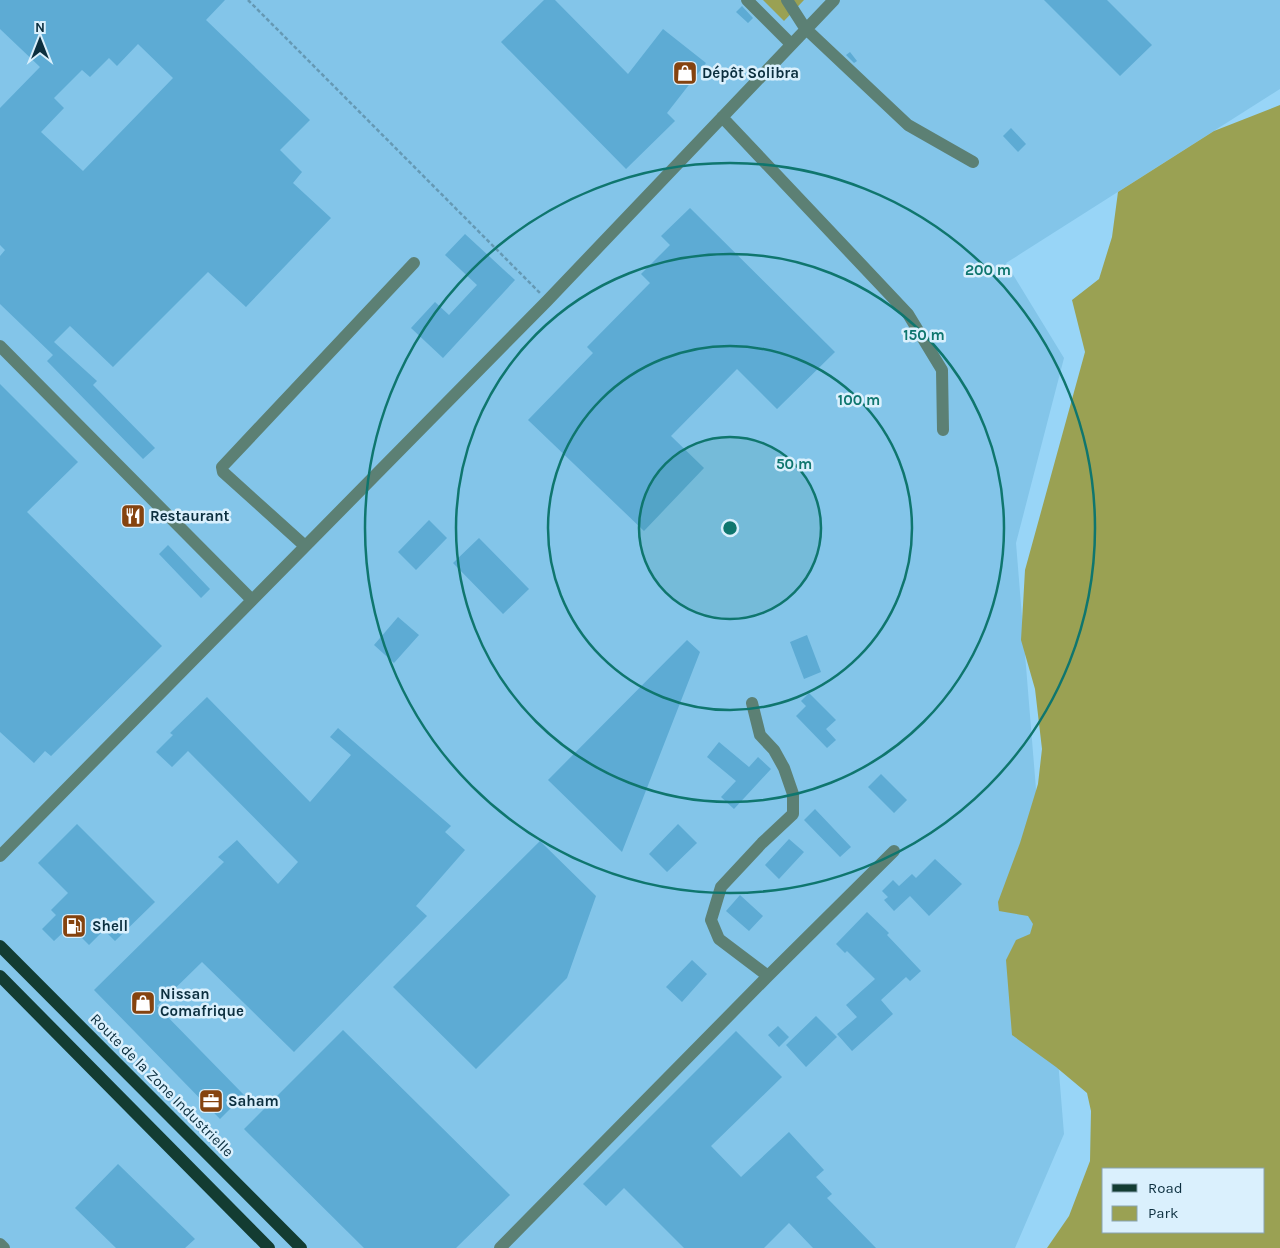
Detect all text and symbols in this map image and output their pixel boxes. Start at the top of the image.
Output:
north arrow [15,15,65,65]
text: N [35,19,45,36]
shop icon: Dépôt Solibra [672,60,698,86]
place label: Dépôt Solibra [702,64,799,82]
text: 200 m [965,261,1011,279]
text: 150 m [903,326,945,344]
text: 100 m [838,391,880,409]
text: 50 m [776,455,812,473]
restaurant icon: Restaurant [120,503,146,529]
place label: Restaurant [150,507,230,525]
centre of rings [721,519,739,537]
fuel station icon: Shell [61,913,87,939]
place label: Shell [92,917,128,935]
place label: Nissan Comafrique [160,985,244,1020]
shop icon: Nissan Comafrique [130,990,156,1016]
street label: Route de la Zone Industrielle [87,1010,237,1160]
office icon: Saham [198,1088,224,1114]
place label: Saham [228,1092,279,1110]
legend [1102,1168,1265,1233]
text: Road [1148,1179,1183,1197]
text: Park [1148,1204,1178,1222]

